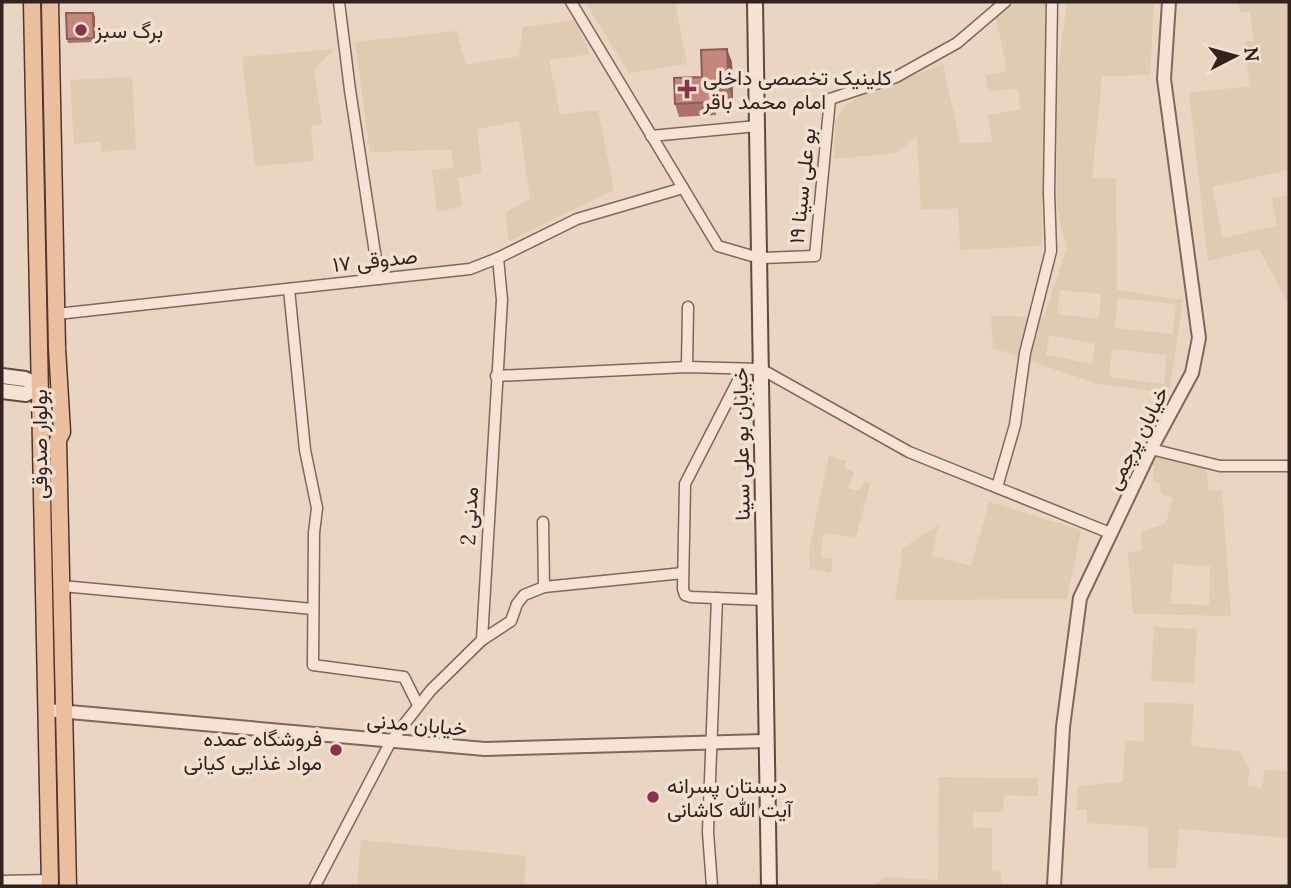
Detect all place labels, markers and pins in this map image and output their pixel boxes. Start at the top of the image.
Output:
place label: برگ سبز [94,17,163,44]
marker: برگ سبز [73,22,89,38]
place label: کلینیک تخصصی داخلی امام محمد باقر [702,64,892,116]
marker: کلینیک تخصصی داخلی امام محمد باقر [677,79,697,99]
place label: فروشگاه عمده مواد غذایی کیانی [183,725,322,776]
marker: فروشگاه عمده مواد غذایی کیانی [328,742,344,758]
place label: دبستان پسرانه آیت الله کاشانی [667,772,794,823]
marker: دبستان پسرانه آیت الله کاشانی [645,789,661,805]

